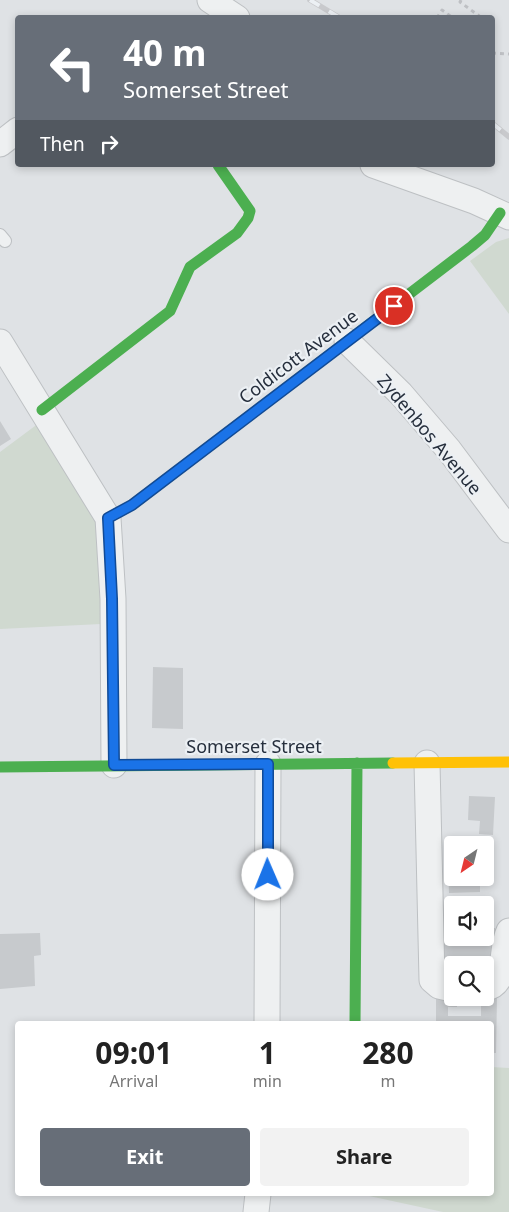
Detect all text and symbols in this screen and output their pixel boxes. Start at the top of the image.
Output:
text: 40 m [123,29,206,76]
icon: left [40,35,105,100]
text: Somerset Street [123,74,289,104]
icon: right [95,130,123,158]
text: Then [40,131,85,157]
pin [373,285,415,327]
icon: arrive [380,292,408,320]
street label: Coldicott Avenue [234,303,362,409]
street label: Zydenbos Avenue [373,369,487,499]
street label: Somerset Street [186,734,322,758]
north arrow [444,836,494,886]
map controls [444,836,494,1006]
position arrow [241,848,293,900]
button: sound [444,896,494,946]
button: search [444,956,494,1006]
text: 09:01 [95,1032,172,1073]
text: 1 [259,1032,276,1073]
text: 280 [362,1032,414,1073]
text: Arrival [109,1070,158,1092]
text: min [253,1070,282,1092]
text: m [380,1070,395,1092]
button: Exit [40,1128,250,1186]
button: Share [260,1128,469,1186]

